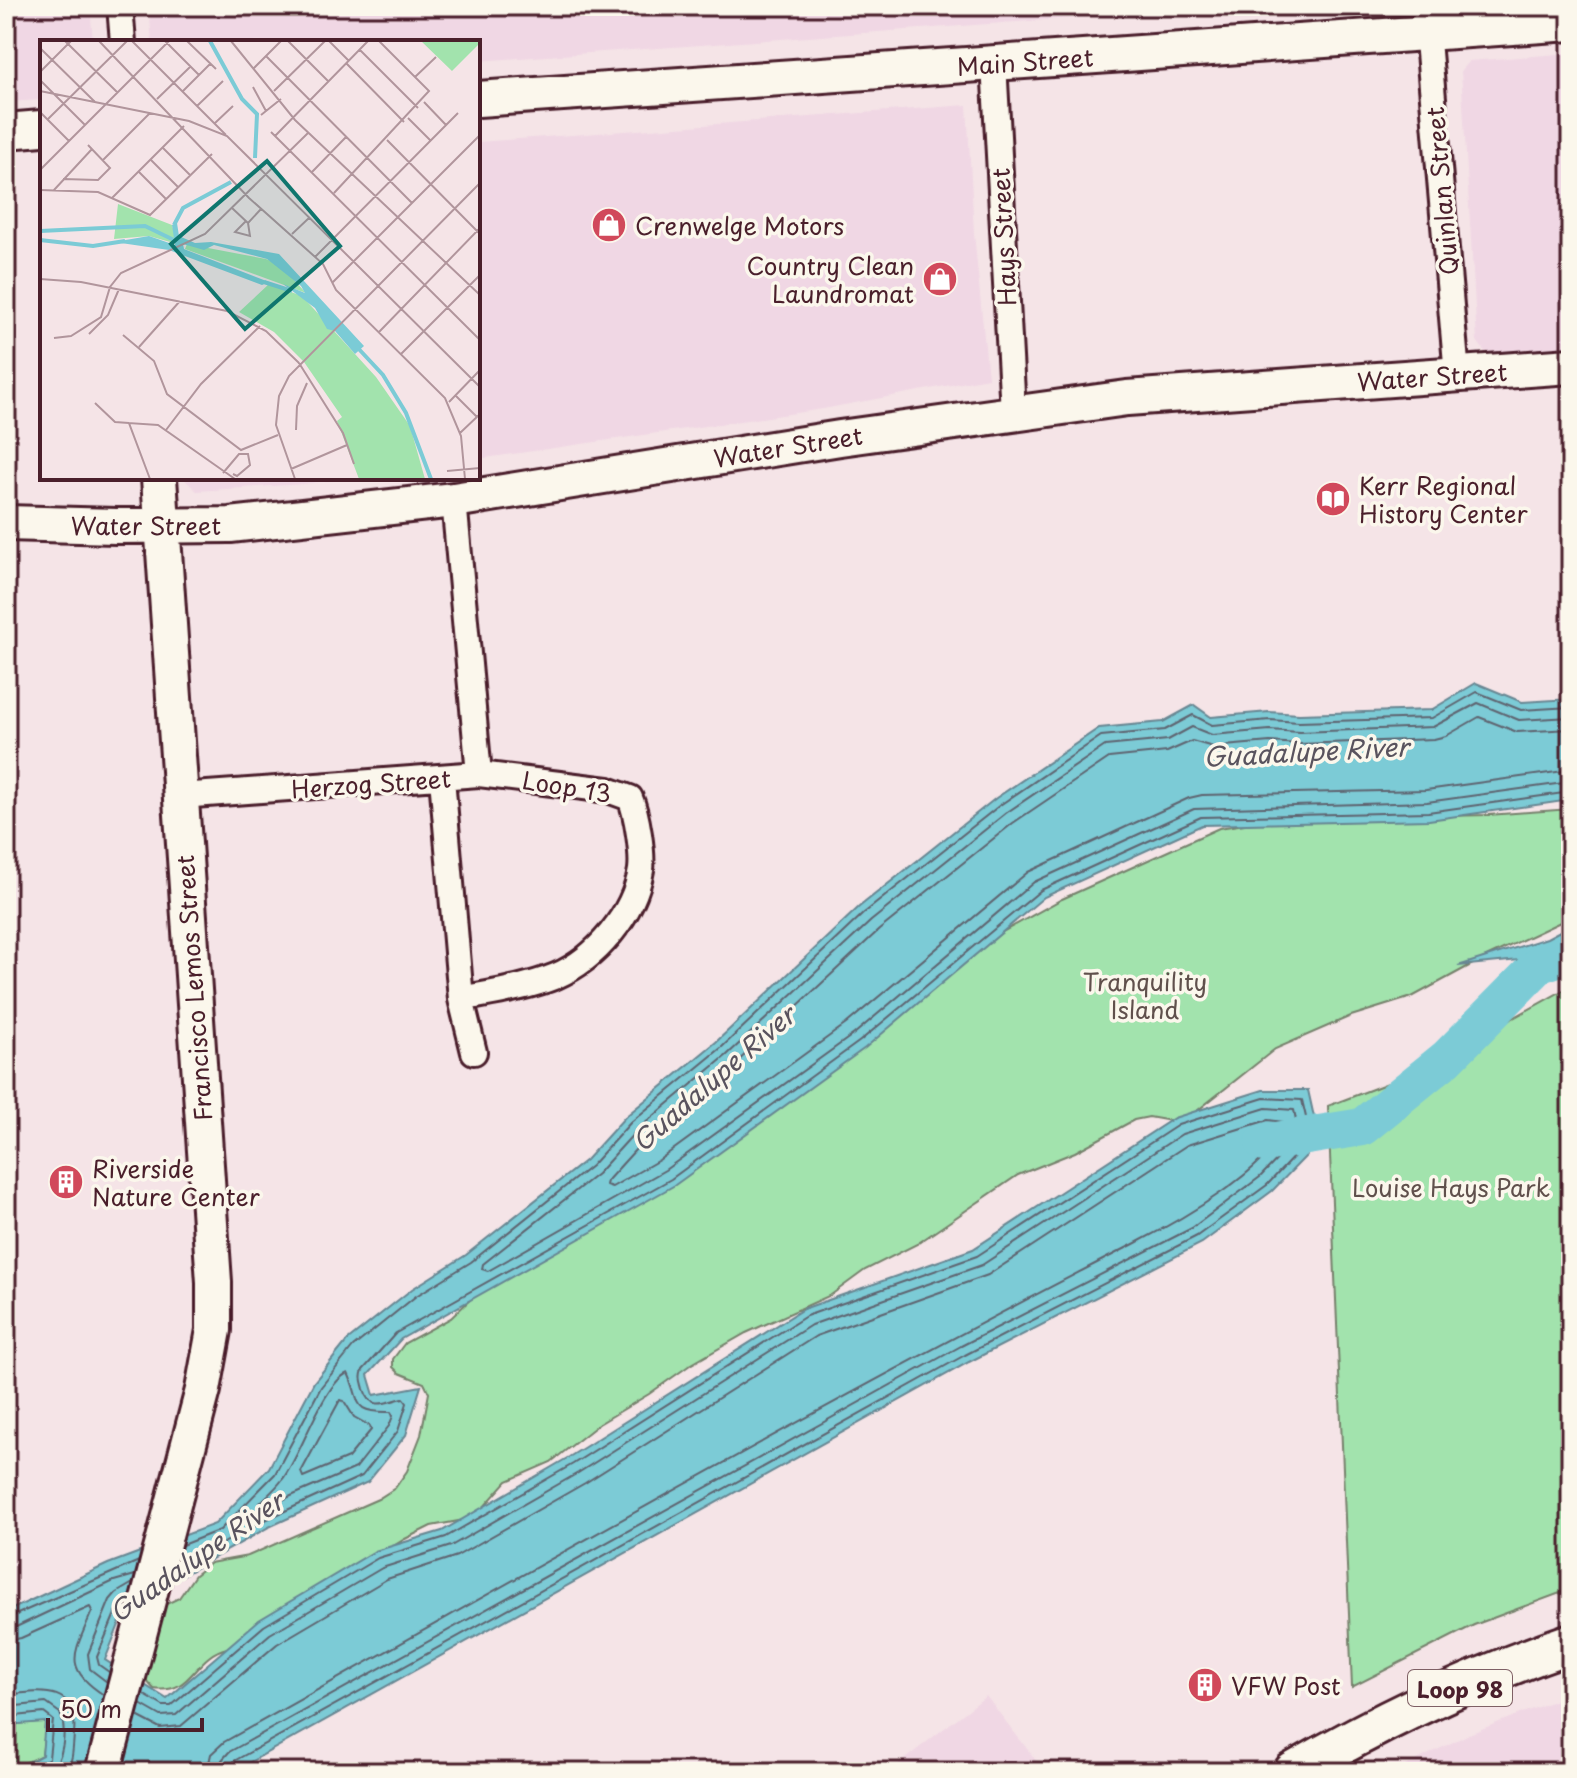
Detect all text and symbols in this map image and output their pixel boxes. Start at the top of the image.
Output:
street label: Main Street [955,38,1095,84]
inset map [40,40,480,480]
street label: Quinlan Street [1416,105,1466,277]
street label: Hays Street [981,167,1025,307]
shop icon: Crenwelge Motors [590,206,628,244]
place label: Crenwelge Motors [635,207,844,243]
place label: Country Clean Laundromat [746,247,914,311]
shop icon: Country Clean Laundromat [921,260,959,298]
street label: Water Street [1356,353,1508,399]
street label: Water Street [711,416,865,476]
place label: Kerr Regional History Center [1359,467,1529,531]
library icon: Kerr Regional History Center [1314,480,1352,518]
street label: Water Street [71,507,221,543]
water label: Guadalupe River [1202,726,1413,776]
street label: Herzog Street [290,759,452,807]
street label: Loop 13 [520,761,614,811]
street label: Francisco Lemos Street [166,854,220,1122]
park label: Tranquility Island [1083,963,1207,1027]
water label: Guadalupe River [623,994,806,1160]
place label: Riverside Nature Center [92,1150,261,1214]
building icon: Riverside Nature Center [47,1163,85,1201]
park label: Louise Hays Park [1352,1169,1550,1205]
water label: Guadalupe River [101,1479,294,1631]
building icon: VFW Post [1186,1666,1224,1704]
place label: VFW Post [1231,1667,1341,1703]
road number: Loop 98 [1408,1670,1512,1706]
scale bar [48,1682,202,1732]
text: 50 m [60,1690,122,1726]

